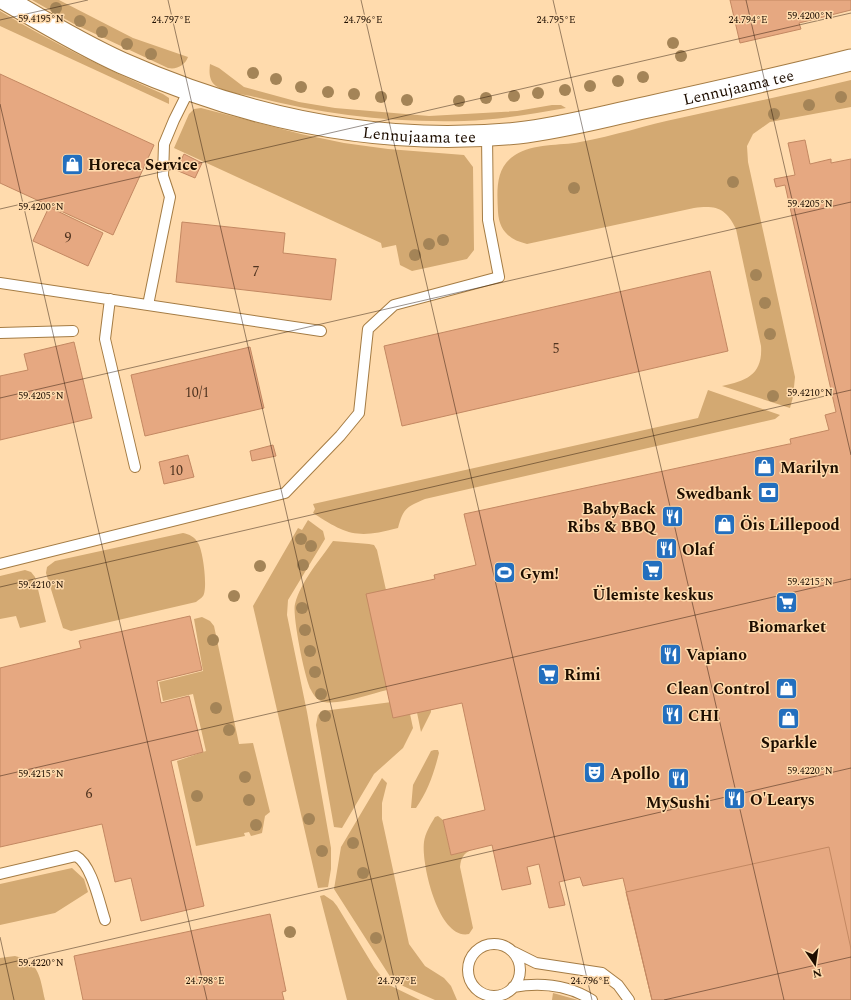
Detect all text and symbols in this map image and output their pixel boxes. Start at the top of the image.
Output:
text: 59.4200°N [787,8,833,24]
text: 59.4195°N [18,11,64,27]
text: 24.797°E [151,12,191,28]
text: 24.796°E [343,12,383,28]
text: 24.795°E [536,12,576,28]
text: 24.794°E [728,12,768,28]
street label: Lennujaama tee [681,63,796,112]
street label: Lennujaama tee [362,121,476,150]
shop icon: Horeca Service [60,151,86,177]
place label: Horeca Service [88,153,198,177]
text: 59.4205°N [787,196,833,212]
text: 59.4200°N [18,199,64,215]
house number: 9 [65,227,72,248]
house number: 7 [253,261,260,282]
house number: 5 [553,338,560,359]
house number: 10/1 [185,382,209,403]
text: 59.4210°N [787,385,833,401]
text: 59.4205°N [18,388,64,404]
shop icon: Marilyn [751,454,777,480]
place label: Marilyn [780,456,839,480]
house number: 10 [169,460,183,481]
bank icon: Swedbank [755,480,781,506]
place label: Swedbank [676,482,752,506]
place label: BabyBack Ribs & BBQ [567,497,656,539]
restaurant icon: BabyBack Ribs & BBQ [659,504,685,530]
shop icon: Öis Lillepood [711,511,737,537]
place label: Öis Lillepood [740,513,840,537]
restaurant icon: Olaf [654,536,680,562]
place label: Olaf [682,538,715,562]
supermarket icon: Ülemiste keskus [640,557,666,583]
sports icon: Gym! [492,560,518,586]
place label: Gym! [520,562,559,586]
text: 59.4215°N [787,574,833,590]
text: 59.4210°N [18,577,64,593]
place label: Ülemiste keskus [592,583,714,607]
supermarket icon: Biomarket [774,590,800,616]
place label: Biomarket [748,615,826,639]
restaurant icon: Vapiano [657,641,683,667]
place label: Vapiano [686,643,747,667]
supermarket icon: Rimi [536,661,562,687]
place label: Rimi [564,663,601,687]
shop icon: Clean Control [773,675,799,701]
place label: Clean Control [666,677,770,701]
restaurant icon: CHI [660,702,686,728]
place label: CHI [688,704,719,728]
shop icon: Sparkle [776,705,802,731]
place label: Sparkle [761,731,817,755]
theatre icon: Apollo [582,760,608,786]
place label: Apollo [610,762,660,786]
text: 59.4220°N [787,763,833,779]
restaurant icon: MySushi [665,765,691,791]
text: 59.4215°N [18,766,64,782]
house number: 6 [86,783,93,804]
restaurant icon: O'Learys [721,786,747,812]
place label: O'Learys [750,788,815,812]
place label: MySushi [646,791,710,815]
north arrow [795,944,835,984]
text: 59.4220°N [18,955,64,971]
text: N [811,964,823,983]
text: 24.798°E [185,973,225,989]
text: 24.797°E [377,973,417,989]
text: 24.796°E [570,973,610,989]

